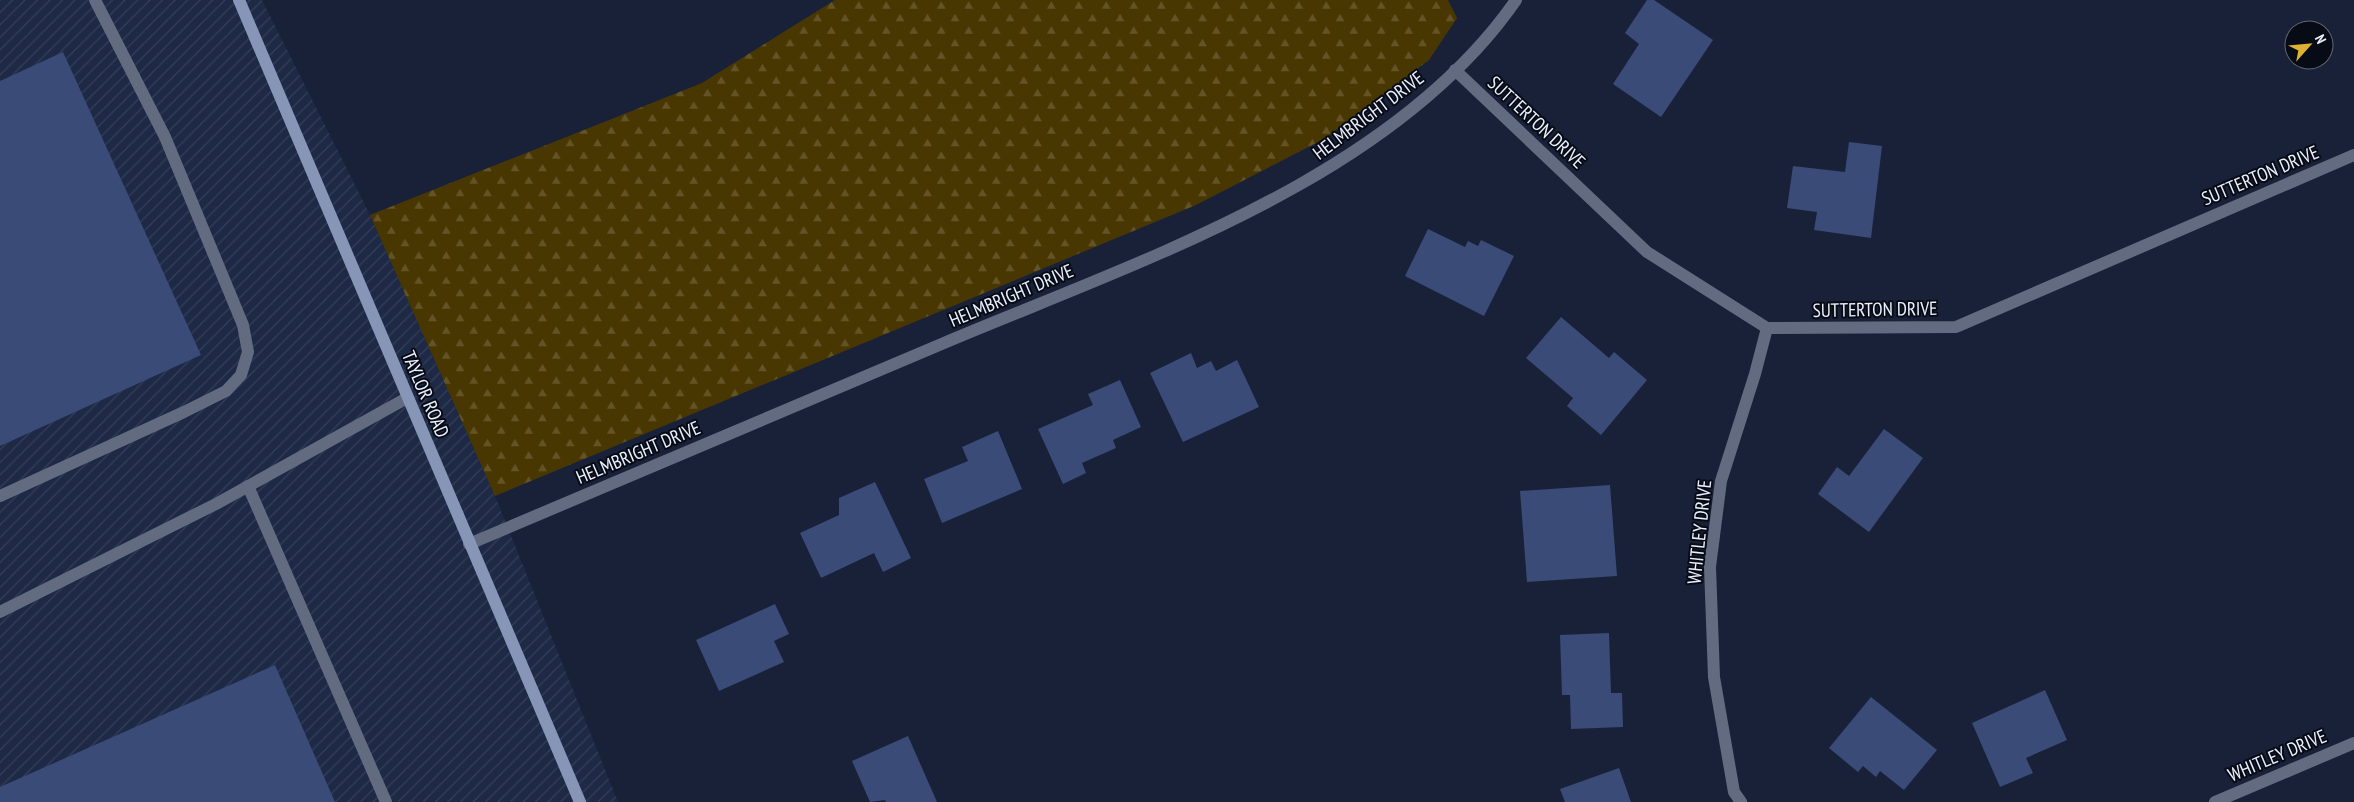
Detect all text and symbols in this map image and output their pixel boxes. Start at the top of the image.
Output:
north arrow [2284,20,2334,70]
text: N [2311,32,2330,47]
street label: HELMBRIGHT DRIVE [1308,65,1428,165]
street label: SUTTERTON DRIVE [1483,71,1591,173]
street label: SUTTERTON DRIVE [2198,140,2322,210]
street label: HELMBRIGHT DRIVE [945,258,1077,332]
street label: SUTTERTON DRIVE [1812,296,1938,322]
street label: TAYLOR ROAD [397,347,455,441]
street label: HELMBRIGHT DRIVE [572,415,704,489]
street label: WHITLEY DRIVE [1682,479,1716,585]
street label: WHITLEY DRIVE [2224,724,2330,786]

